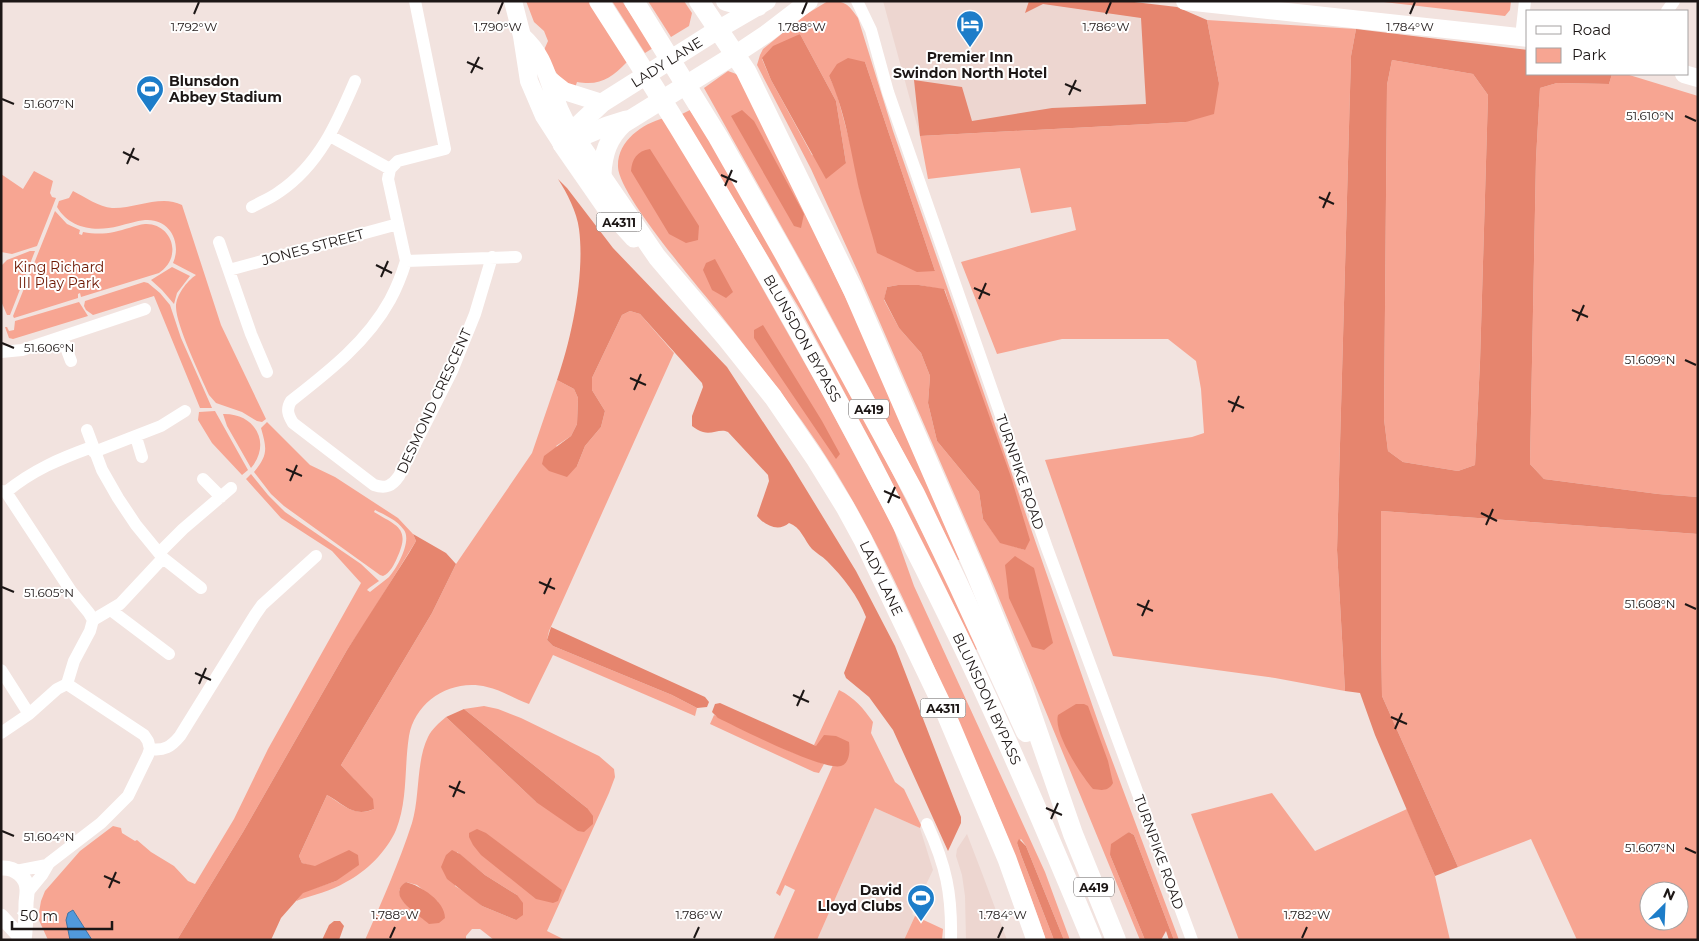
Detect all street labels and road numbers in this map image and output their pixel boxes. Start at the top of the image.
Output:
street label: LADY LANE [628,33,706,91]
road number: A4311 [596,212,642,232]
street label: JONES STREET [259,225,366,270]
street label: BLUNSDON BYPASS [760,271,845,405]
street label: DESMOND CRESCENT [392,326,476,476]
road number: A419 [849,399,889,418]
street label: TURNPIKE ROAD [992,412,1048,532]
street label: LADY LANE [856,538,907,619]
street label: BLUNSDON BYPASS [949,630,1025,768]
road number: A4311 [920,698,966,718]
street label: TURNPIKE ROAD [1130,792,1188,912]
road number: A419 [1074,878,1114,896]

